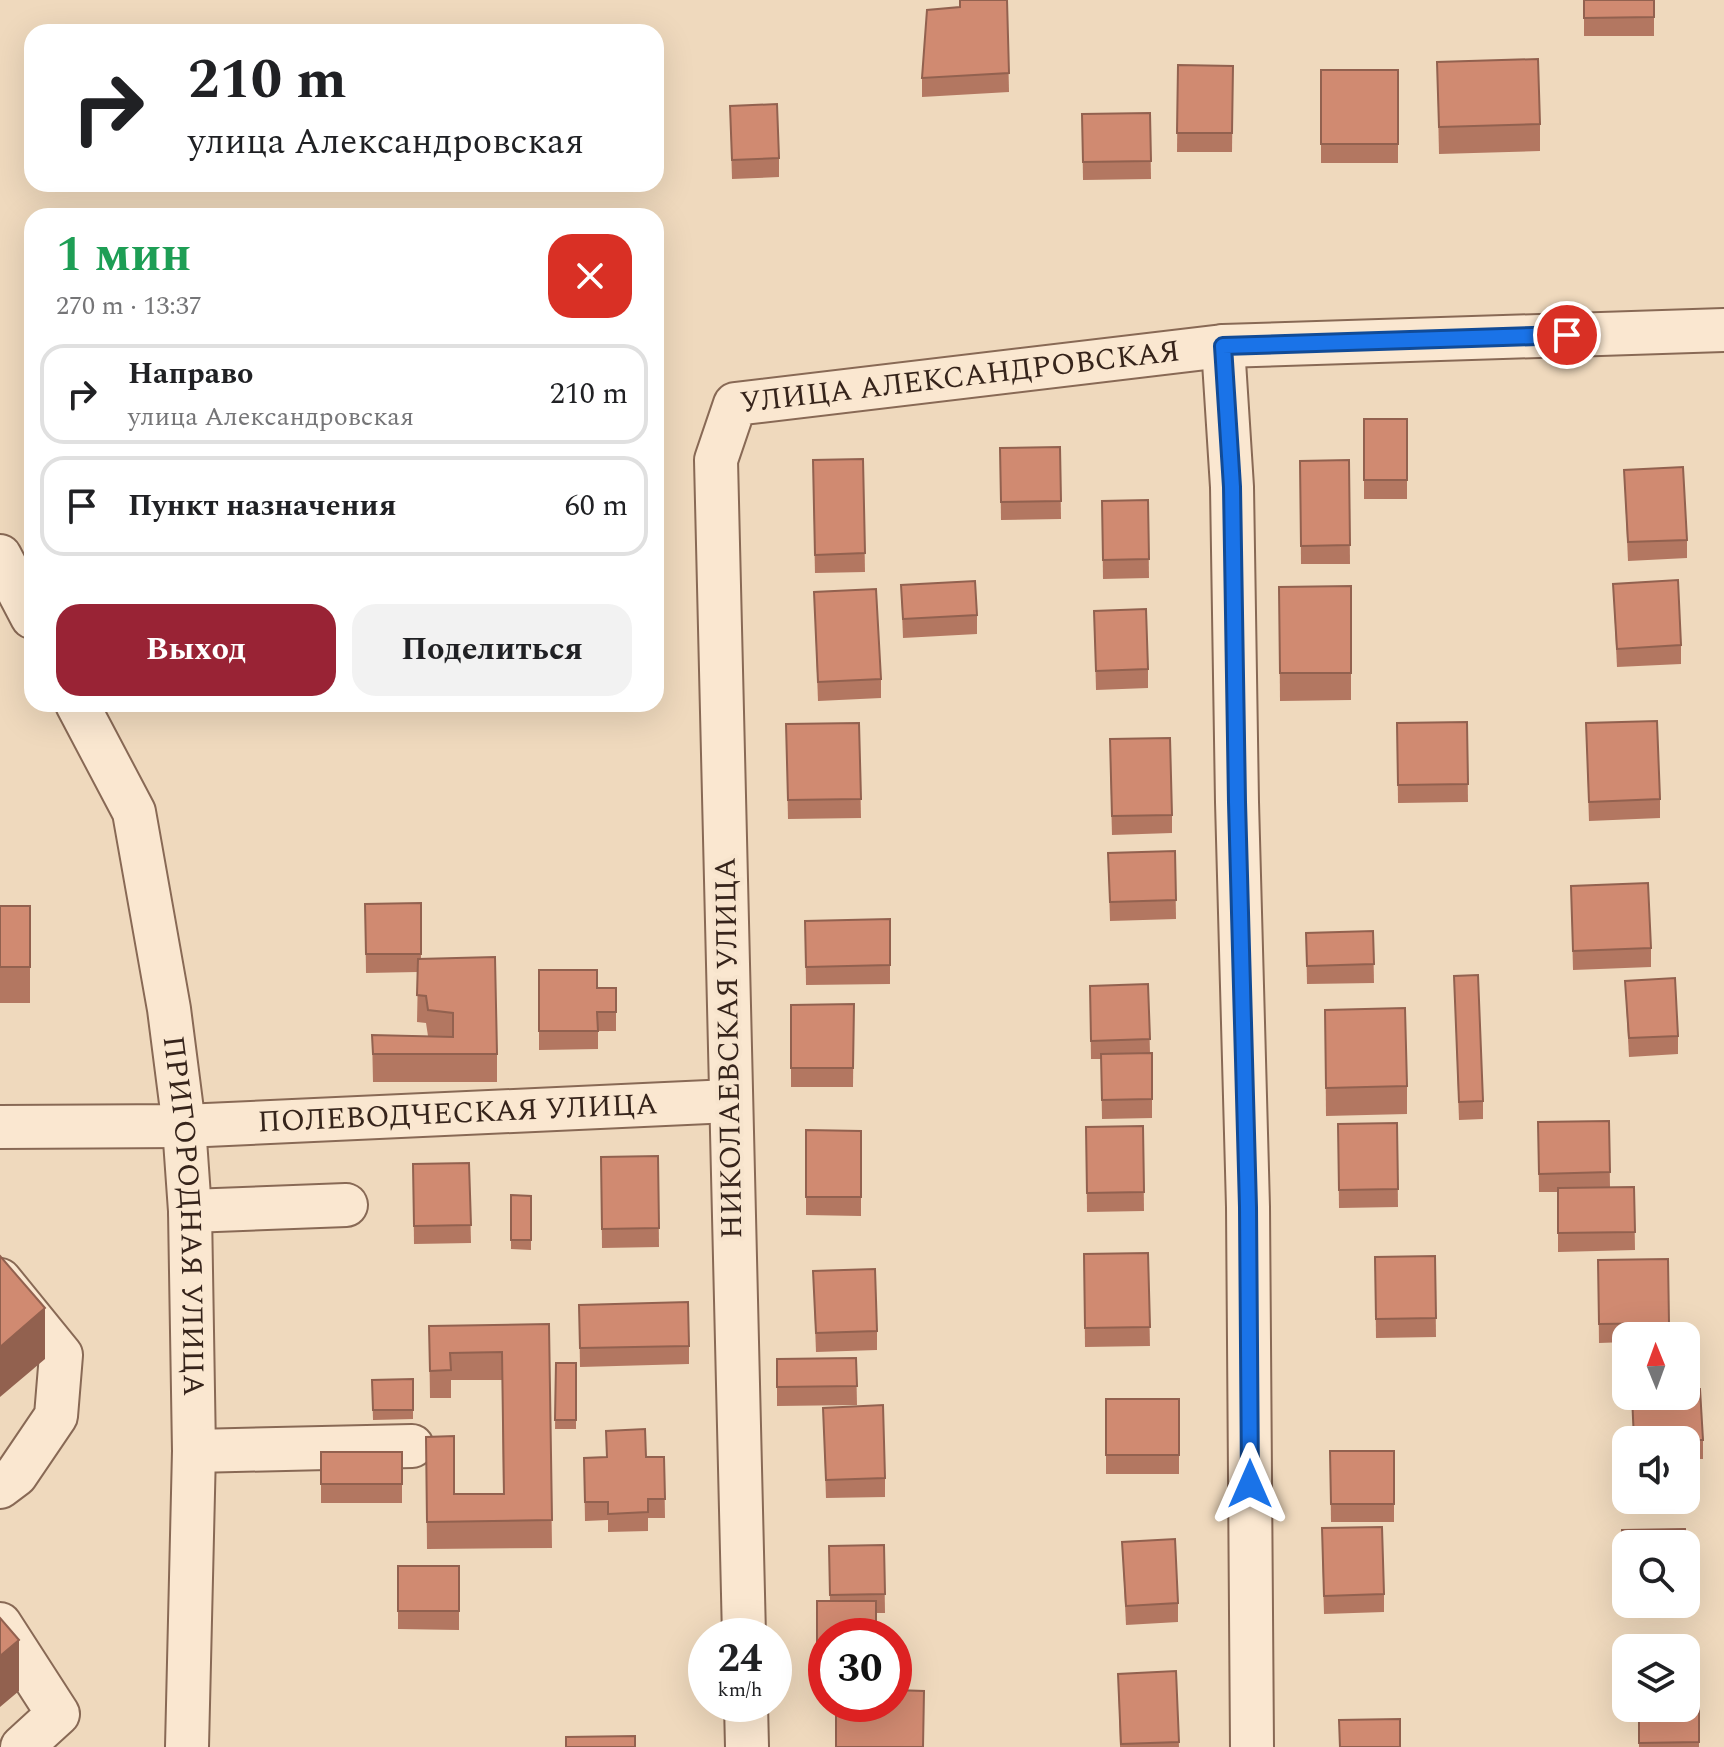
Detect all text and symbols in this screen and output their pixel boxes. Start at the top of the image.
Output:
text: 210 m [188,38,347,123]
icon: right [56,56,160,160]
text: улица Александровская [188,115,584,170]
text: 1 мин [56,219,191,292]
button: close [548,234,632,318]
text: 270 m · 13:37 [56,286,202,326]
pin [1533,301,1601,369]
icon: arrive [1545,313,1589,357]
street label: УЛИЦА АЛЕКСАНДРОВСКАЯ [737,328,1182,426]
text: Направо [128,351,253,397]
text: 210 m [550,371,628,417]
icon: right [60,372,104,416]
text: улица Александровская [128,397,414,437]
text: Пункт назначения [128,483,396,529]
text: 60 m [565,483,628,529]
icon: arrive [60,484,104,528]
button: Выход [56,604,336,696]
button: Поделиться [352,604,632,696]
street label: НИКОЛАЕВСКАЯ УЛИЦА [703,857,755,1239]
street label: ПРИГОРОДНАЯ УЛИЦА [150,1033,216,1397]
street label: ПОЛЕВОДЧЕСКАЯ УЛИЦА [256,1081,659,1146]
north arrow [1612,1322,1700,1410]
map controls [1612,1322,1700,1722]
button: sound [1612,1426,1700,1514]
position arrow [1208,1442,1292,1526]
button: search [1612,1530,1700,1618]
speed limit sign: 30 [808,1618,912,1722]
text: 24 [718,1629,762,1690]
button: layers [1612,1634,1700,1722]
text: km/h [718,1675,763,1705]

